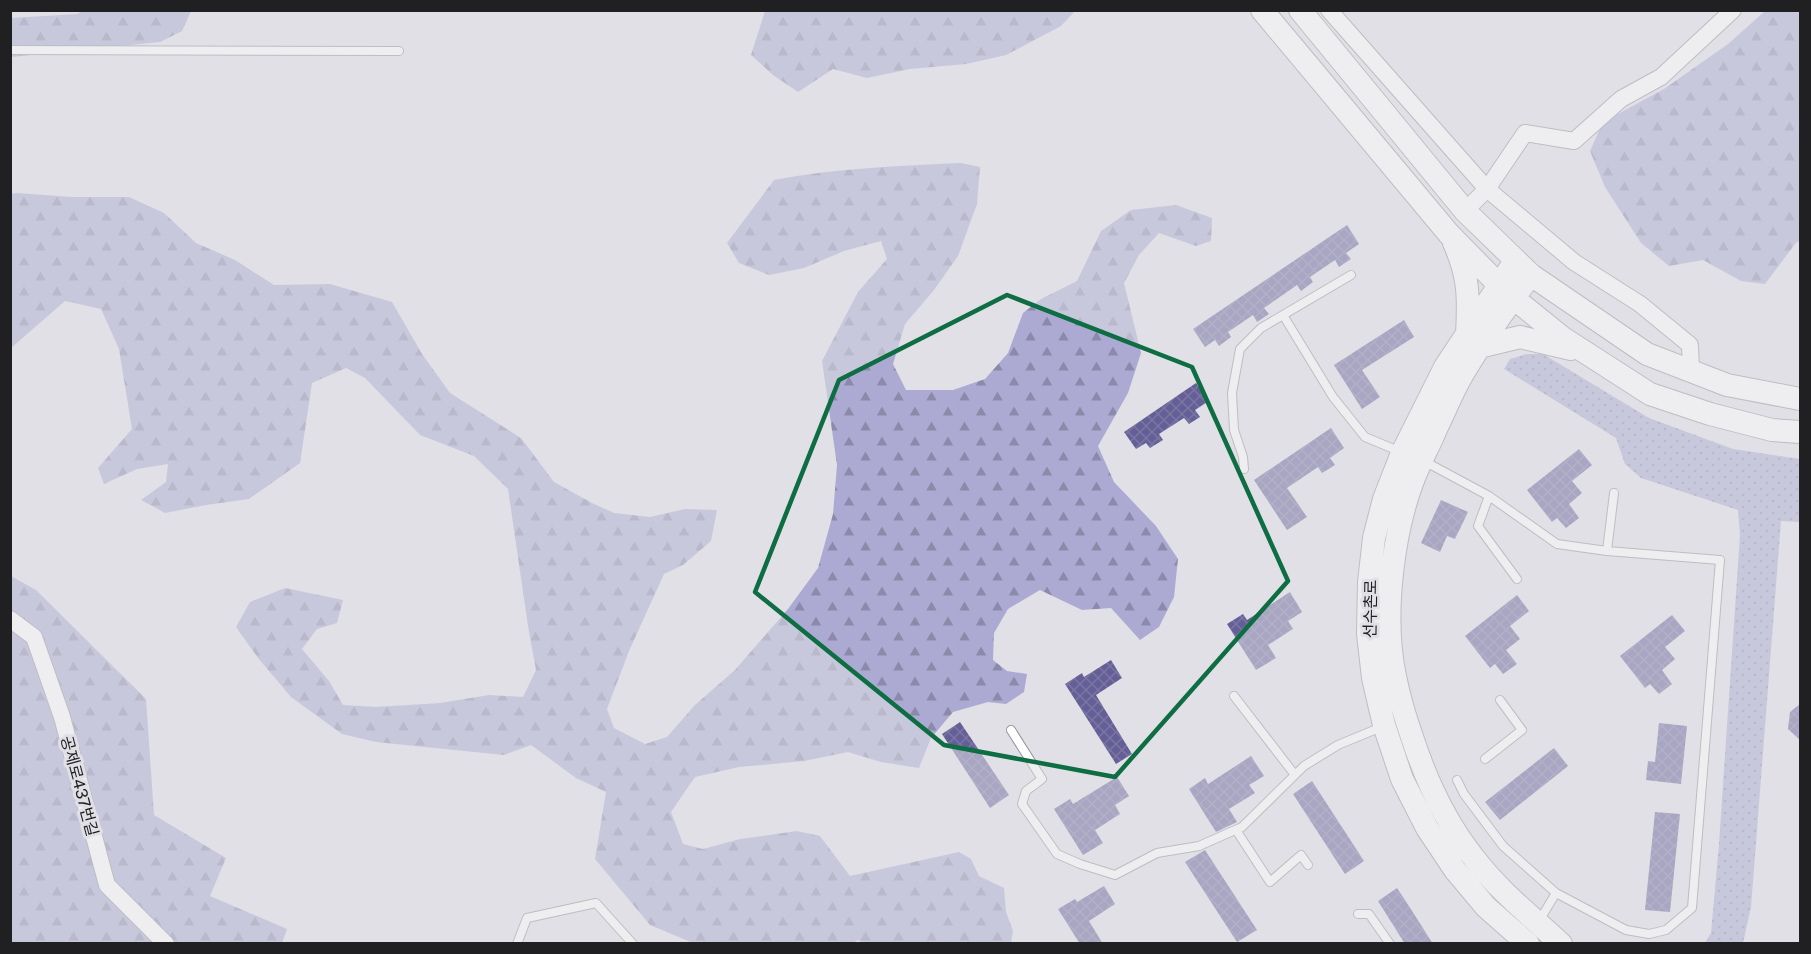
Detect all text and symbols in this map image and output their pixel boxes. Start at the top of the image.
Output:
street label: 선수촌로 [1360,579,1381,639]
street label: 공제로437번길 [57,734,102,838]

